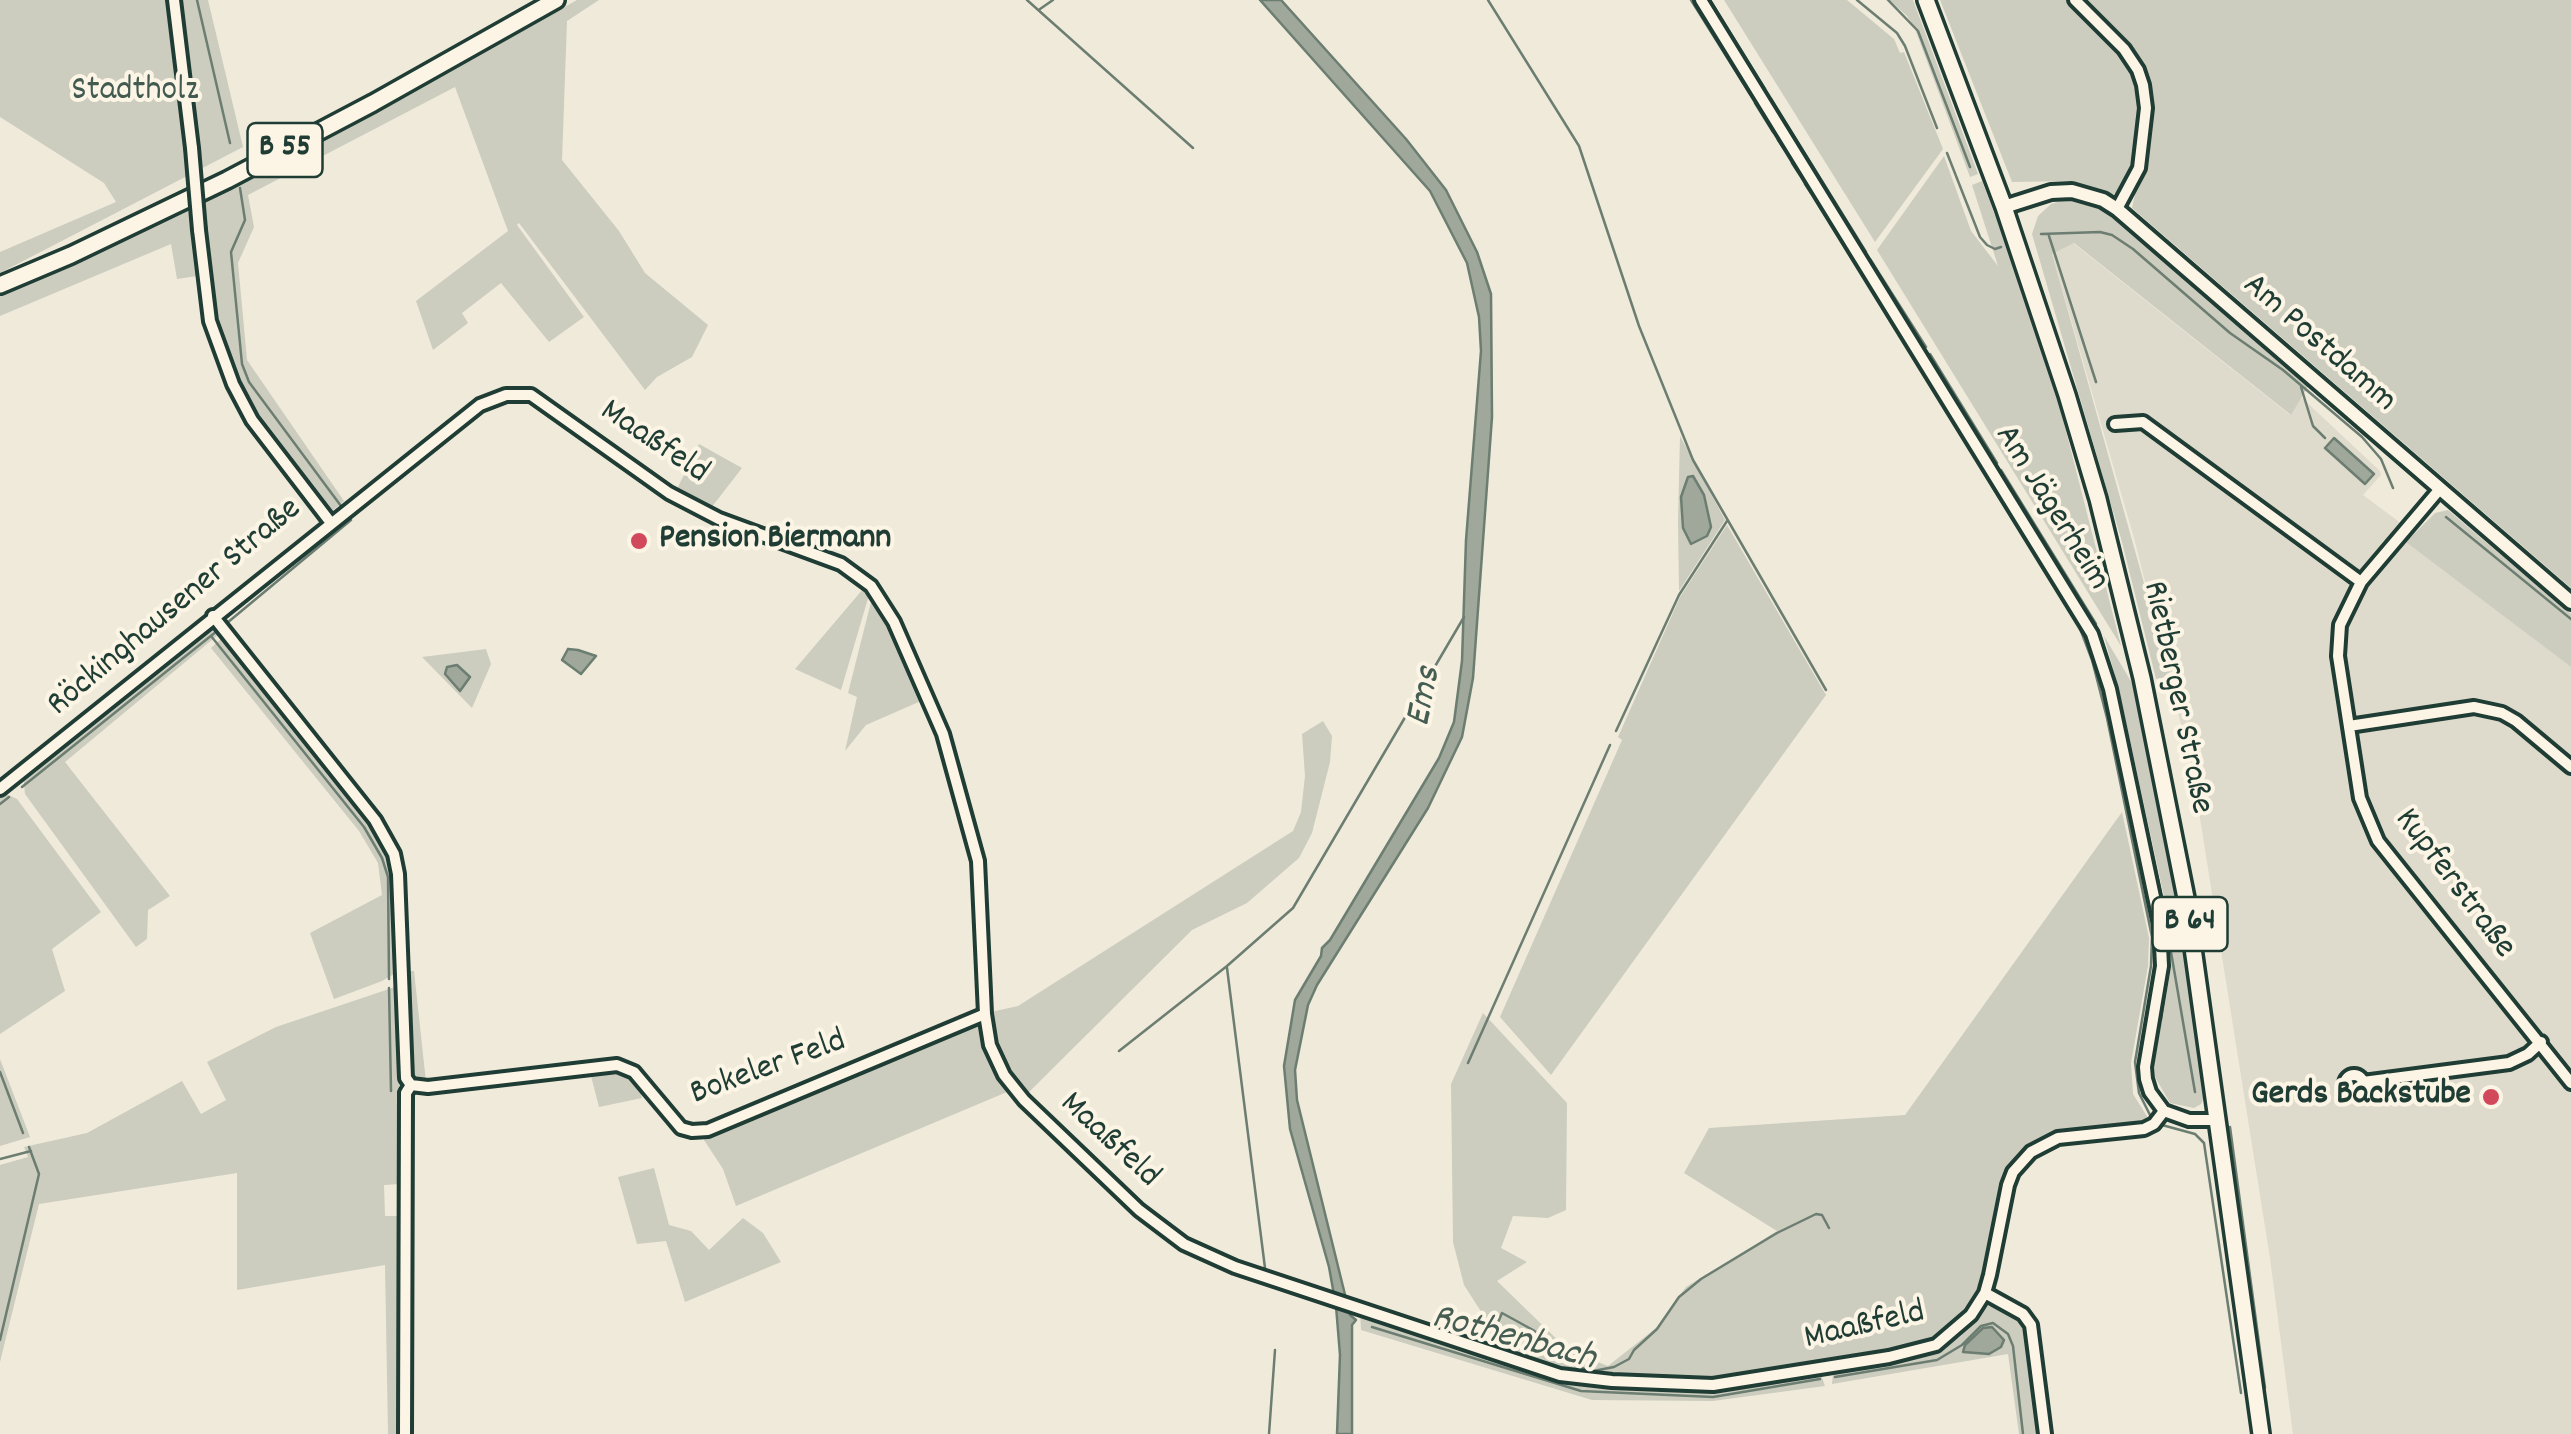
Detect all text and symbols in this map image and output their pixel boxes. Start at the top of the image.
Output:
park label: Stadtholz [71,72,199,114]
road number: B 55 [248,123,322,177]
street label: Am Postdamm [2232,266,2404,424]
street label: Maaßfeld [591,392,715,496]
street label: Am Jägerheim [1983,419,2117,599]
street label: Röckinghausener Straße [40,490,312,728]
place label: Pension Biermann [659,520,892,562]
marker: Pension Biermann [628,530,650,552]
street label: Rietberger Straße [2130,578,2220,818]
water label: Ems [1399,664,1455,730]
street label: Kupferstraße [2383,802,2523,968]
road number: B 64 [2152,897,2228,951]
street label: Bokeler Feld [686,1022,852,1118]
place label: Gerds Backstube [2251,1076,2471,1118]
street label: Maaßfeld [1049,1085,1167,1199]
marker: Gerds Backstube [2480,1086,2502,1108]
street label: Maaßfeld [1801,1294,1929,1362]
water label: Rothenbach [1426,1297,1600,1385]

